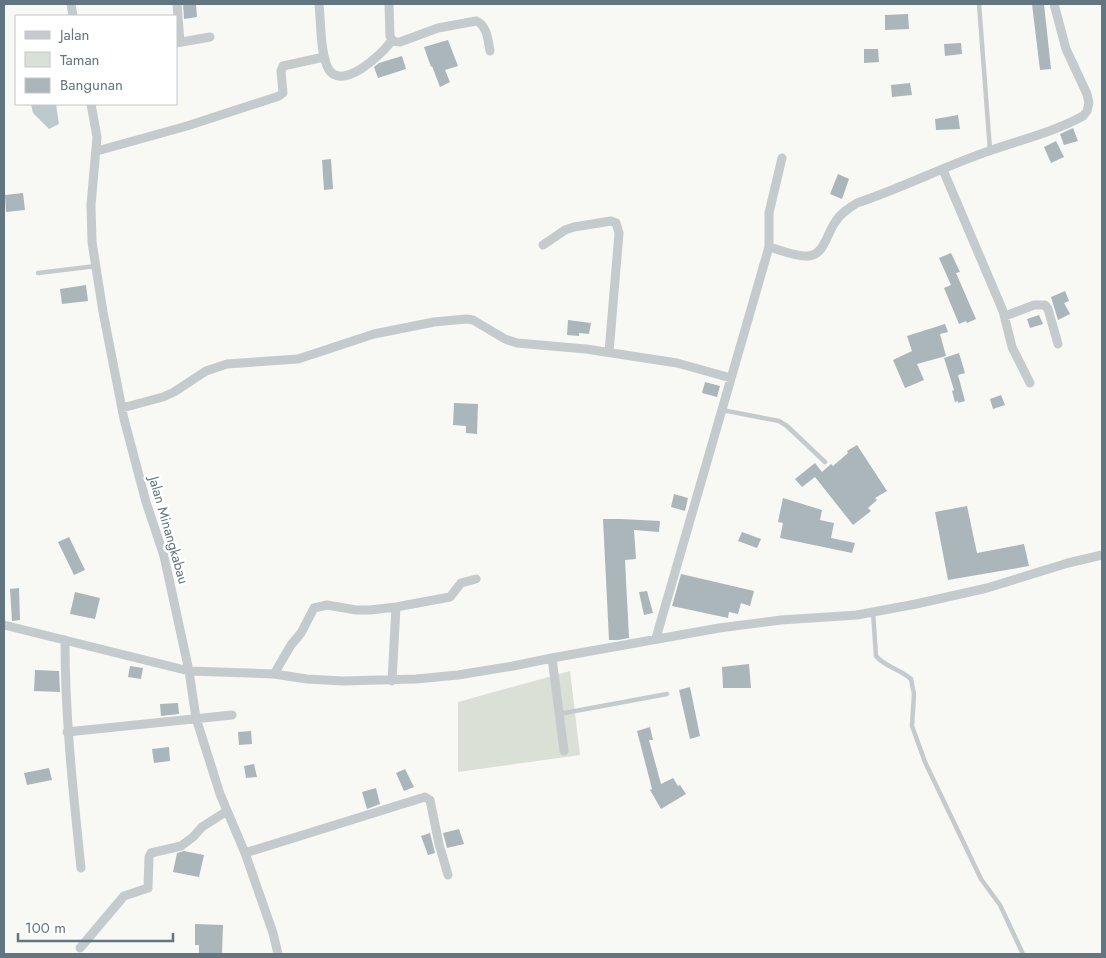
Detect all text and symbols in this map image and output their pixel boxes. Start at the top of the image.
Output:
legend [15,15,178,105]
text: Jalan [58,24,89,46]
text: Taman [60,49,99,71]
text: Bangunan [60,74,123,96]
street label: Jalan Minangkabau [144,472,194,586]
scale bar [18,910,172,942]
text: 100 m [25,917,66,939]

